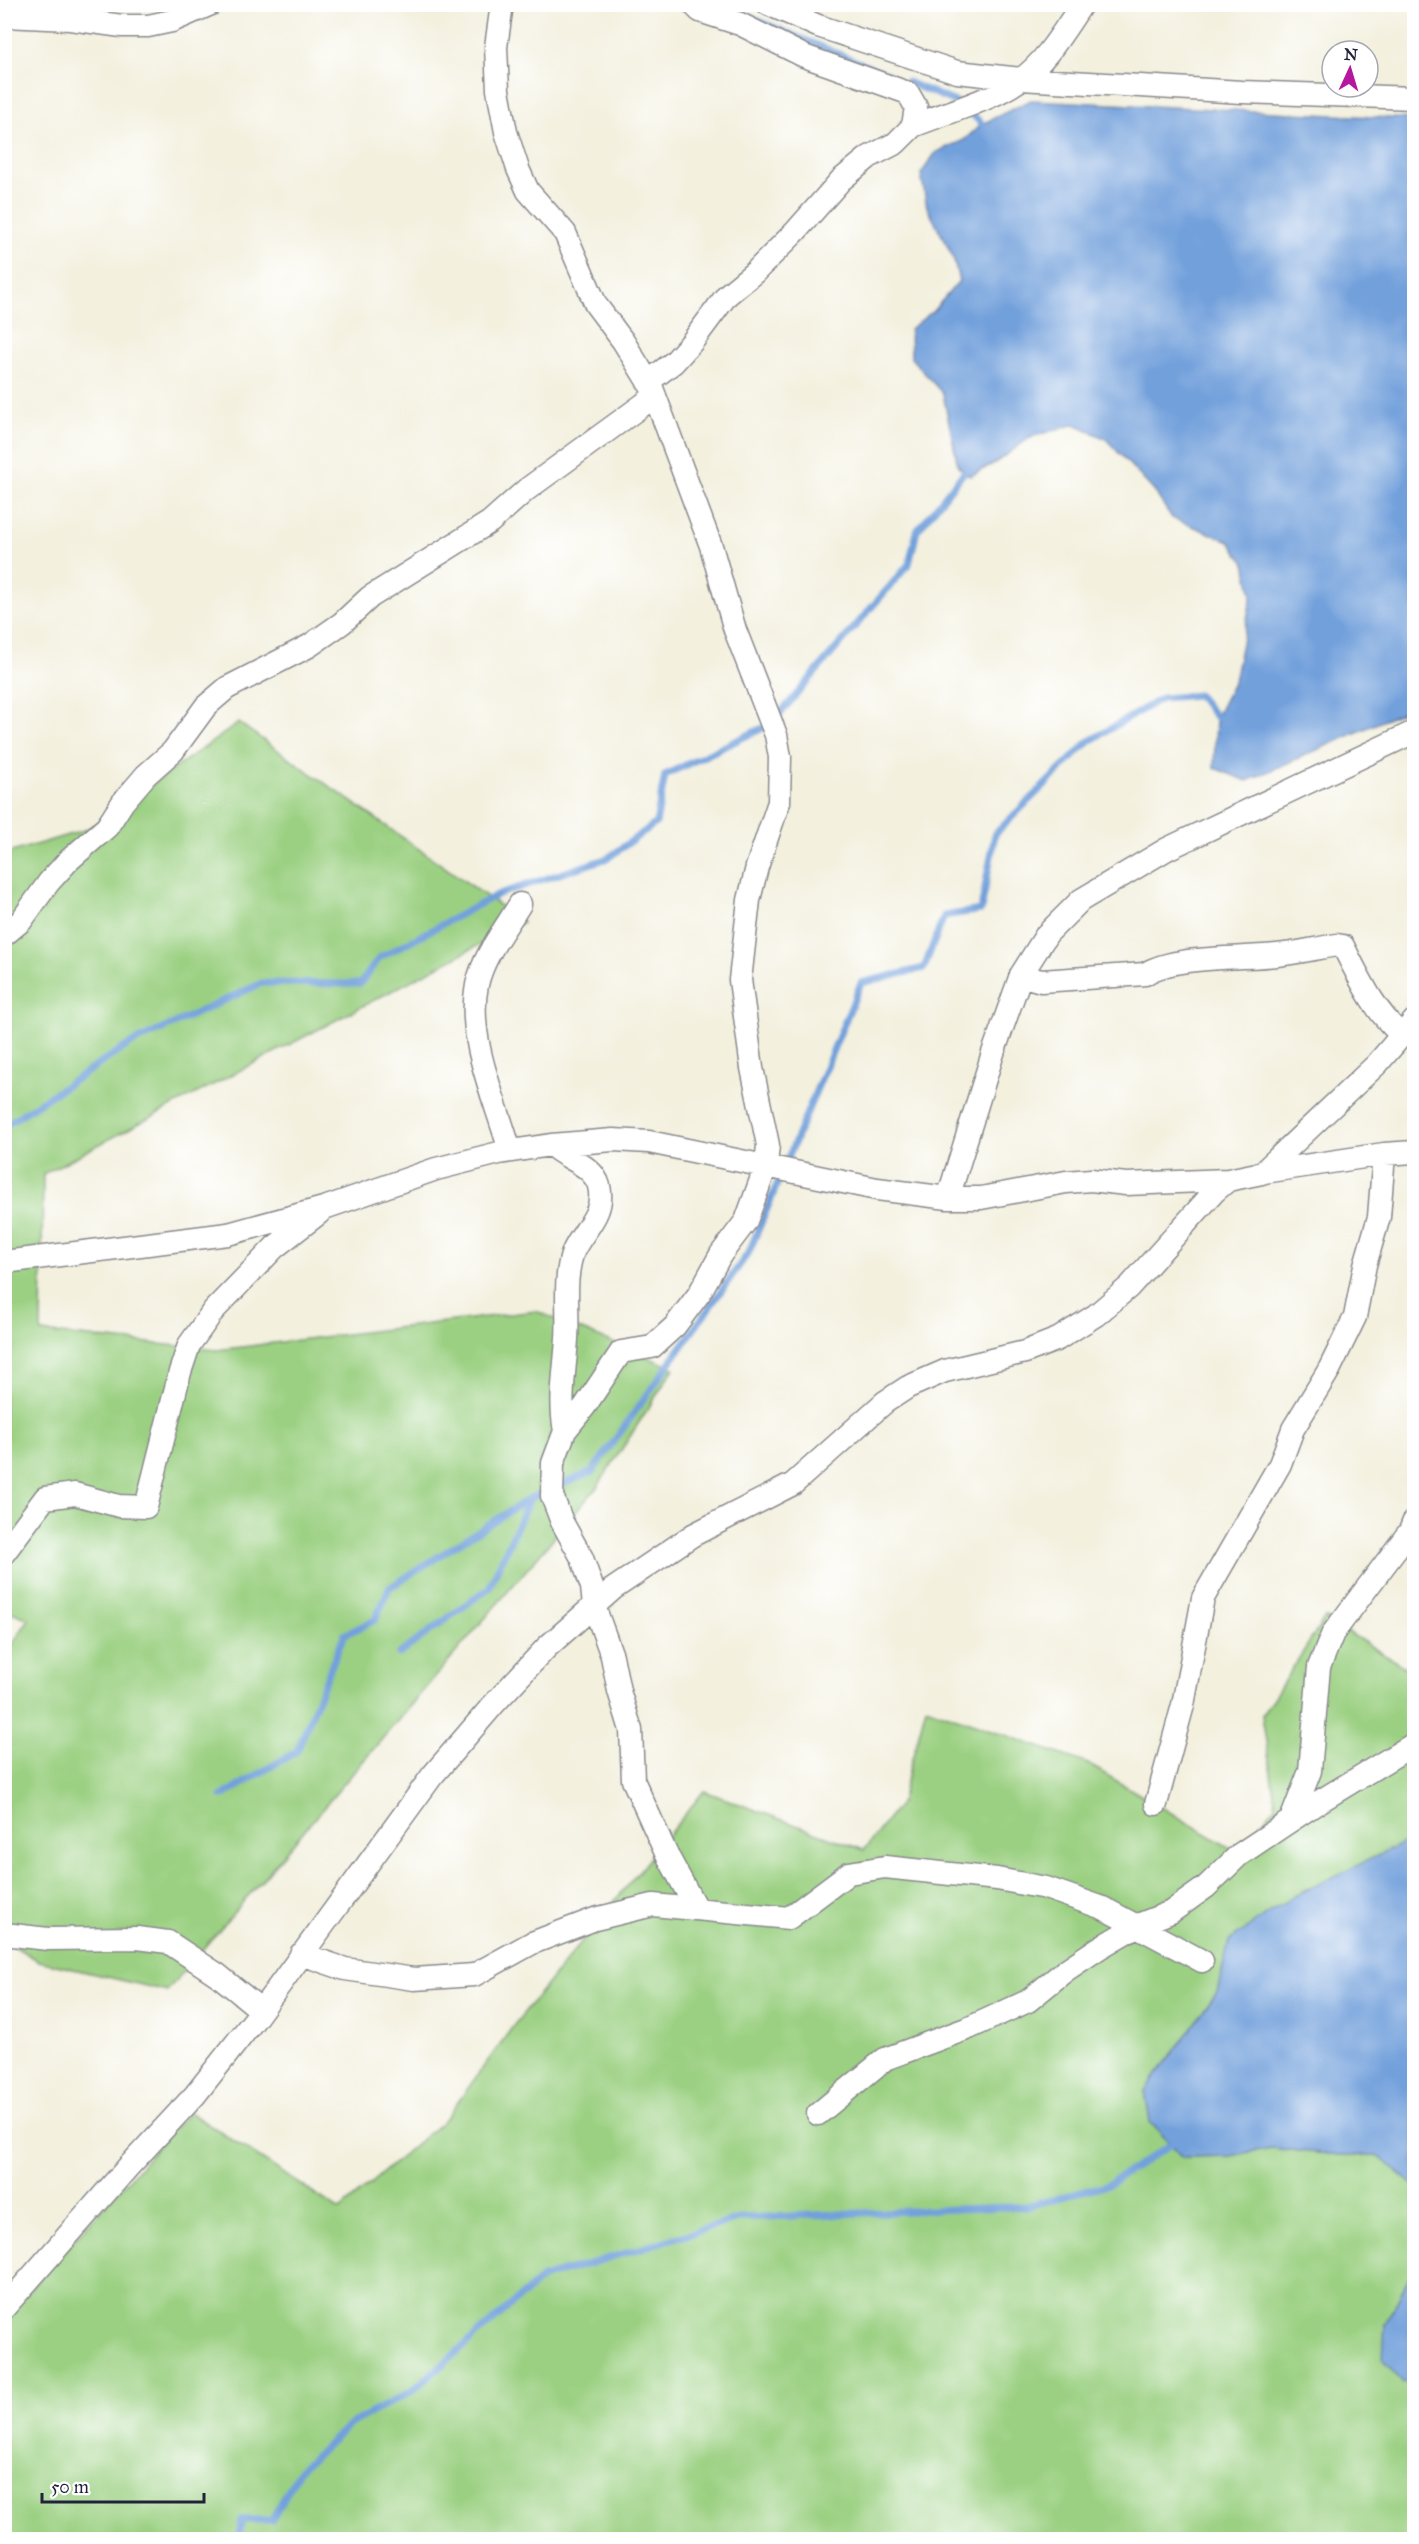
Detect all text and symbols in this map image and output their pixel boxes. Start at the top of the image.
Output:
north arrow [1320,39,1380,99]
text: N [1344,45,1359,65]
scale bar [42,2466,204,2504]
text: 50 m [51,2476,89,2498]

